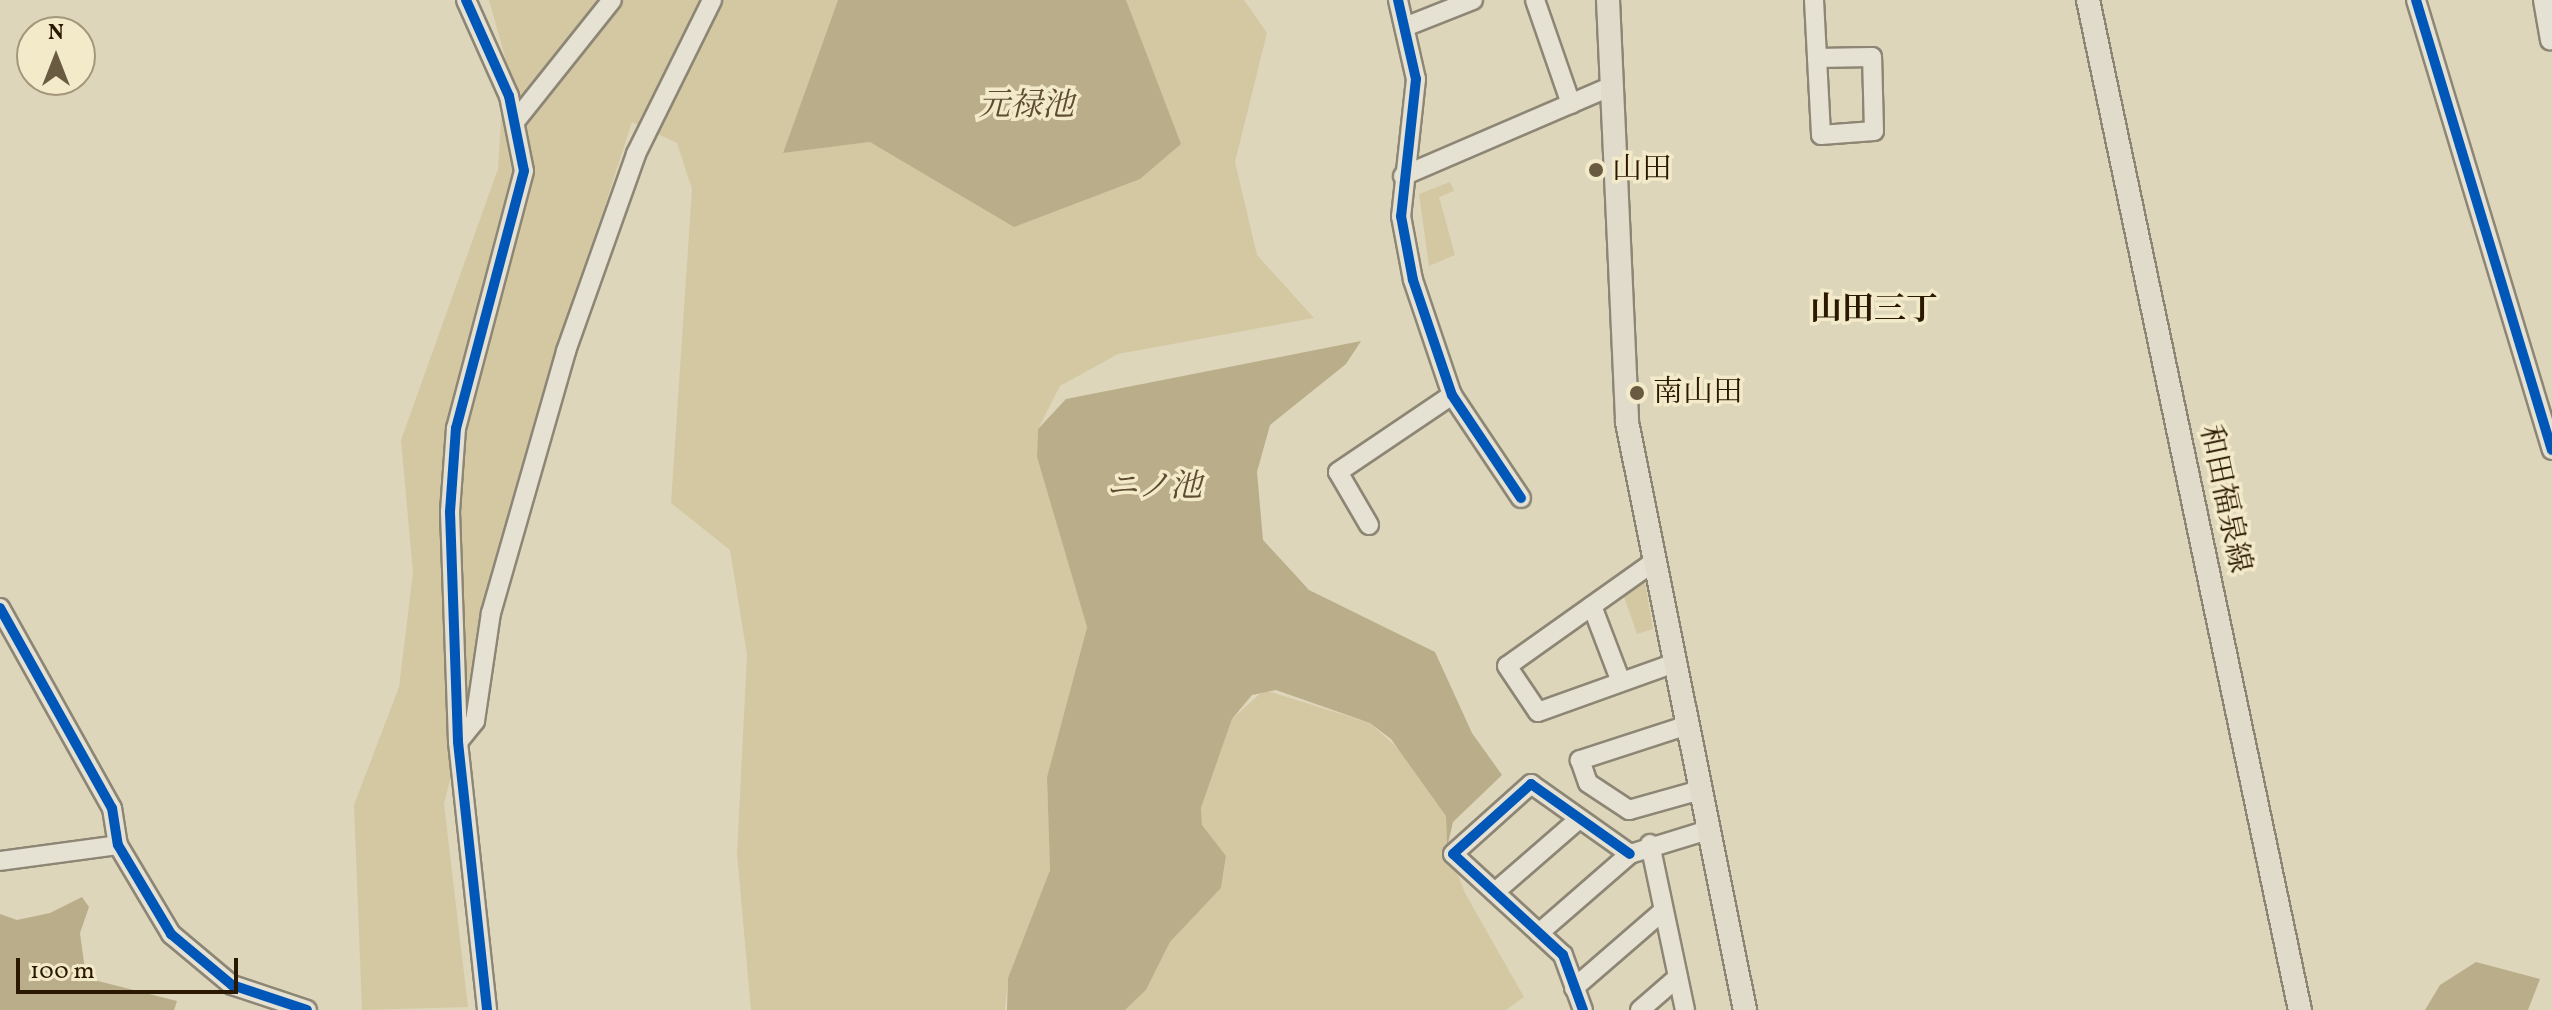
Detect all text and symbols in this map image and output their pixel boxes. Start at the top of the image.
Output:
north arrow [16,16,96,96]
text: N [48,18,64,49]
water label: 元禄池 [978,88,1074,126]
place label: 山田 [1612,152,1672,188]
marker: 山田 [1587,161,1605,179]
district label: 山田三丁 [1810,292,1938,330]
place label: 南山田 [1653,375,1743,411]
marker: 南山田 [1628,384,1646,402]
street label: 和田福泉線 [2191,422,2257,576]
water label: ニノ池 [1106,469,1202,507]
scale bar [20,942,242,992]
text: 100 m [30,955,95,989]

